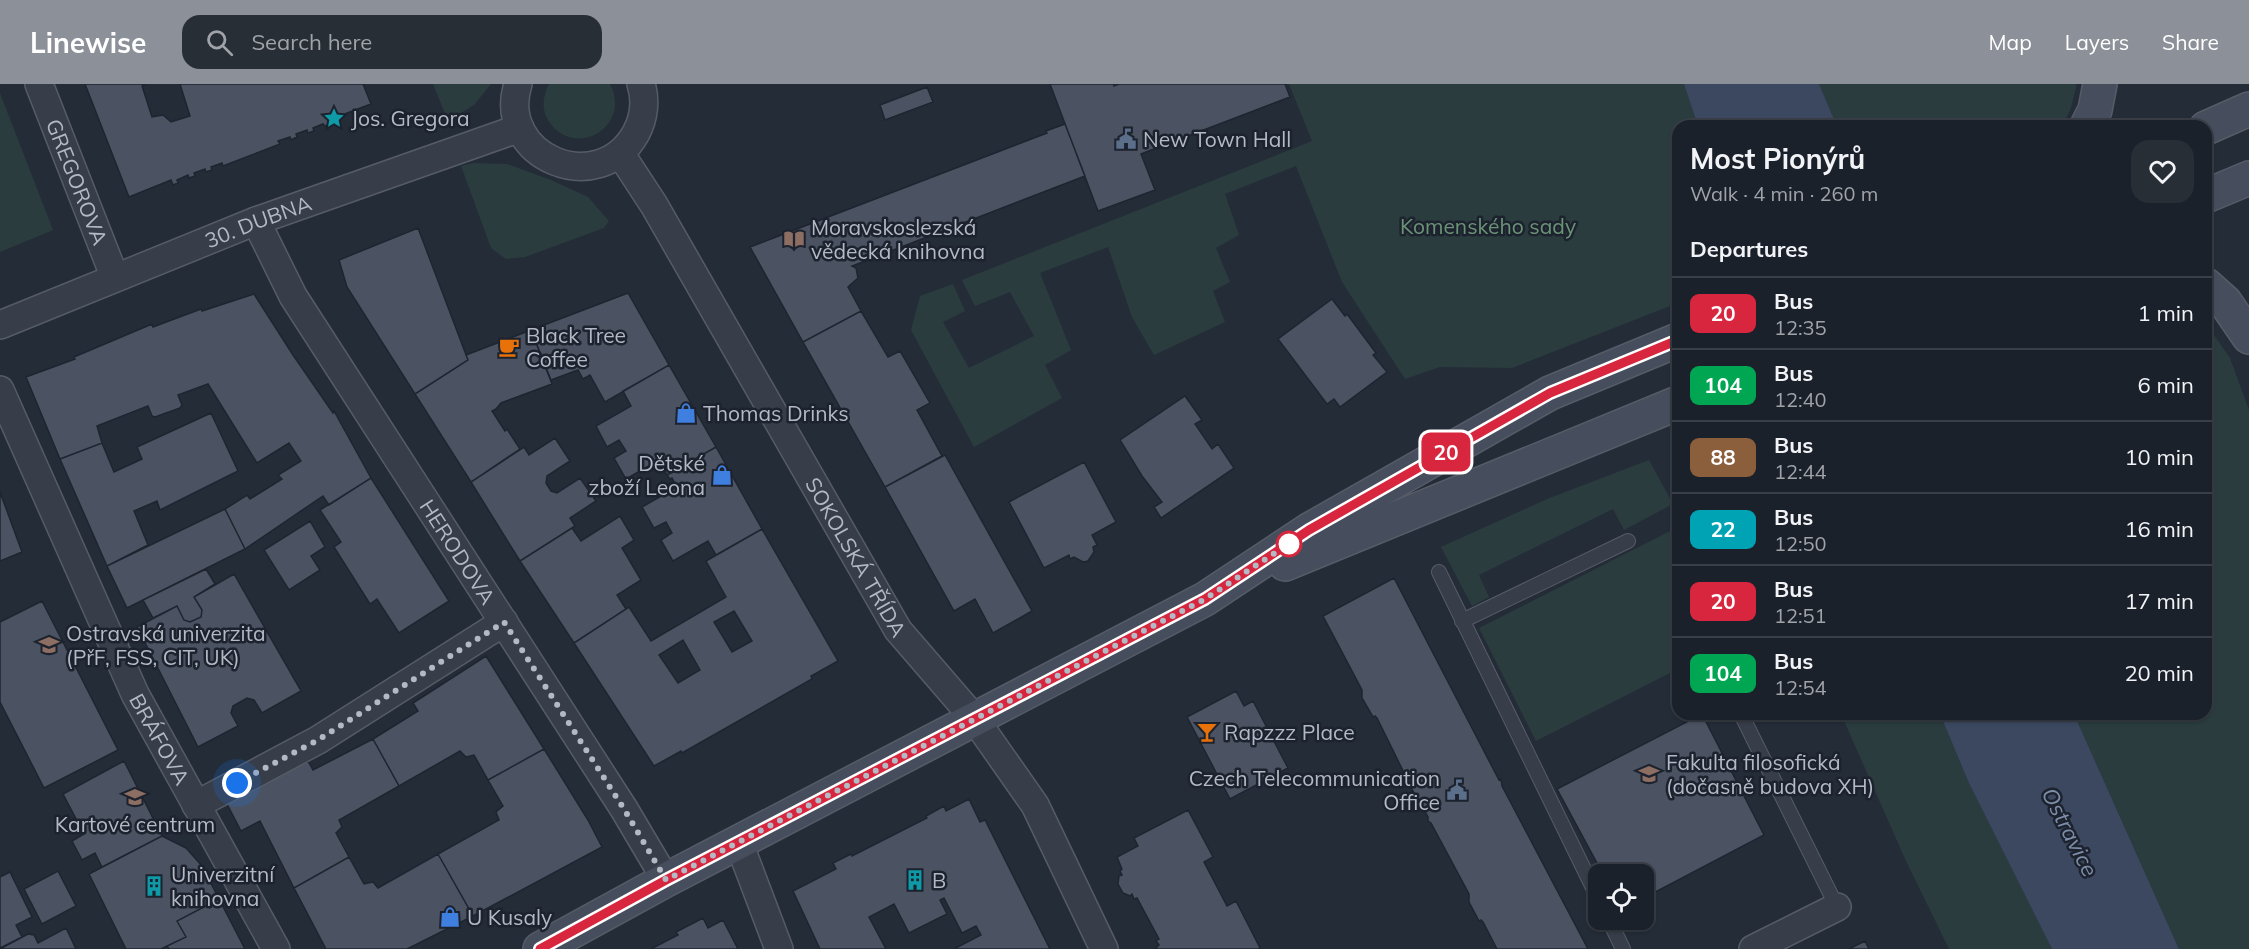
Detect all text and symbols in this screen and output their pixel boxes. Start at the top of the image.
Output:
search box [182,15,602,69]
text: Linewise [30,25,146,60]
icon: search [203,26,236,59]
text: Search here [251,28,372,56]
text: Map [1989,29,2032,55]
text: Layers [2065,29,2129,55]
text: Share [2162,29,2219,55]
place label: Jos. Gregora [351,105,470,131]
place icon: Jos. Gregora [322,106,346,130]
street label: GREGOROVA [41,115,114,249]
place label: New Town Hall [1143,126,1291,152]
public building icon: New Town Hall [1114,127,1138,151]
button: heart [2131,140,2194,203]
text: Most Pionýrů [1690,141,1865,176]
text: Walk · 4 min · 260 m [1690,181,1878,206]
street label: 30. DUBNA [201,189,315,253]
park label: Komenského sady [1400,213,1576,239]
place label: Moravskoslezská vědecká knihovna [811,214,985,264]
library icon: Moravskoslezská vědecká knihovna [782,227,806,251]
text: Departures [1690,235,1808,263]
text: Bus [1774,287,1813,315]
text: 1 min [2138,299,2194,327]
text: 20 [1710,300,1736,326]
text: 12:35 [1774,315,1827,340]
place label: Black Tree Coffee [526,322,626,372]
cafe icon: Black Tree Coffee [497,335,521,359]
text: Bus [1774,359,1813,387]
text: 6 min [2138,371,2194,399]
text: 104 [1704,372,1742,398]
text: 12:40 [1774,387,1827,412]
place label: Thomas Drinks [703,400,849,426]
shop icon: Thomas Drinks [674,401,698,425]
text: Bus [1774,431,1813,459]
line badge: 20 [1419,432,1473,472]
text: 20 [1433,439,1459,465]
text: 10 min [2124,443,2194,471]
text: 88 [1710,444,1736,470]
place label: Dětské zboží Leona [589,450,705,500]
text: 12:44 [1774,459,1827,484]
shop icon: Dětské zboží Leona [710,463,734,487]
street label: SOKOLSKÁ TŘÍDA [800,473,912,642]
street label: HERODOVA [415,494,502,610]
text: Bus [1774,503,1813,531]
text: 16 min [2124,515,2194,543]
text: 22 [1710,516,1736,542]
unlabelled marker [1276,531,1302,557]
text: 12:50 [1774,531,1827,556]
text: Bus [1774,575,1813,603]
text: 17 min [2124,587,2194,615]
text: 20 [1710,588,1736,614]
text: 12:51 [1774,603,1827,628]
place label: Ostravská univerzita (PřF, FSS, CIT, UK) [66,620,266,670]
school or university icon: Ostravská univerzita (PřF, FSS, CIT, UK) [37,633,61,657]
text: Bus [1774,647,1813,675]
text: 20 min [2124,659,2194,687]
text: 104 [1704,660,1742,686]
text: 12:54 [1774,675,1827,700]
street label: BRÁFOVA [124,689,196,790]
place label: Rapzzz Place [1224,719,1355,745]
bar icon: Rapzzz Place [1195,720,1219,744]
place label: Fakulta filosofická (dočasně budova XH) [1666,749,1874,799]
school or university icon: Fakulta filosofická (dočasně budova XH) [1637,762,1661,786]
place label: Czech Telecommunication Office [1189,765,1440,815]
your location [222,768,252,798]
public building icon: Czech Telecommunication Office [1445,778,1469,802]
water label: Ostravice [2036,783,2104,881]
school or university icon: Kartové centrum [123,785,147,809]
place label: Kartové centrum [55,811,215,837]
place label: Univerzitní knihovna [171,861,275,911]
map controls [1588,864,1654,930]
button: locate [1588,864,1654,930]
place label: B [932,867,946,893]
building icon: B [903,868,927,892]
building icon: Univerzitní knihovna [142,874,166,898]
place label: U Kusaly [467,904,552,930]
shop icon: U Kusaly [438,905,462,929]

